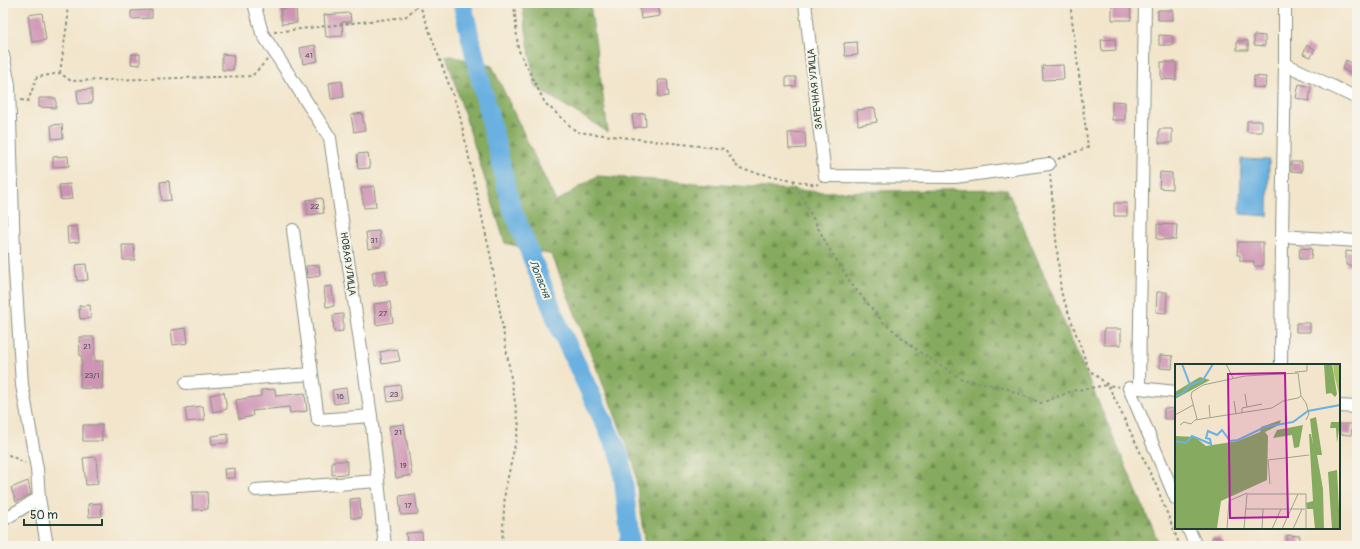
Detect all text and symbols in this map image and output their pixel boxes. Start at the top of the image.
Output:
street label: ЗАРЕЧНАЯ УЛИЦА [805,48,825,130]
house number: 41 [305,51,313,60]
house number: 22 [311,202,320,211]
street label: НОВАЯ УЛИЦА [338,231,358,297]
house number: 31 [370,236,378,245]
water label: Лопасня [527,258,554,301]
house number: 27 [379,309,388,318]
house number: 21 [83,342,91,351]
inset map [1175,364,1340,529]
house number: 23/1 [85,371,99,380]
house number: 23 [390,390,399,399]
house number: 16 [336,392,344,401]
house number: 21 [394,428,402,437]
house number: 19 [399,461,407,470]
scale bar [24,501,102,527]
house number: 17 [404,501,412,510]
text: 50 m [30,508,58,523]

